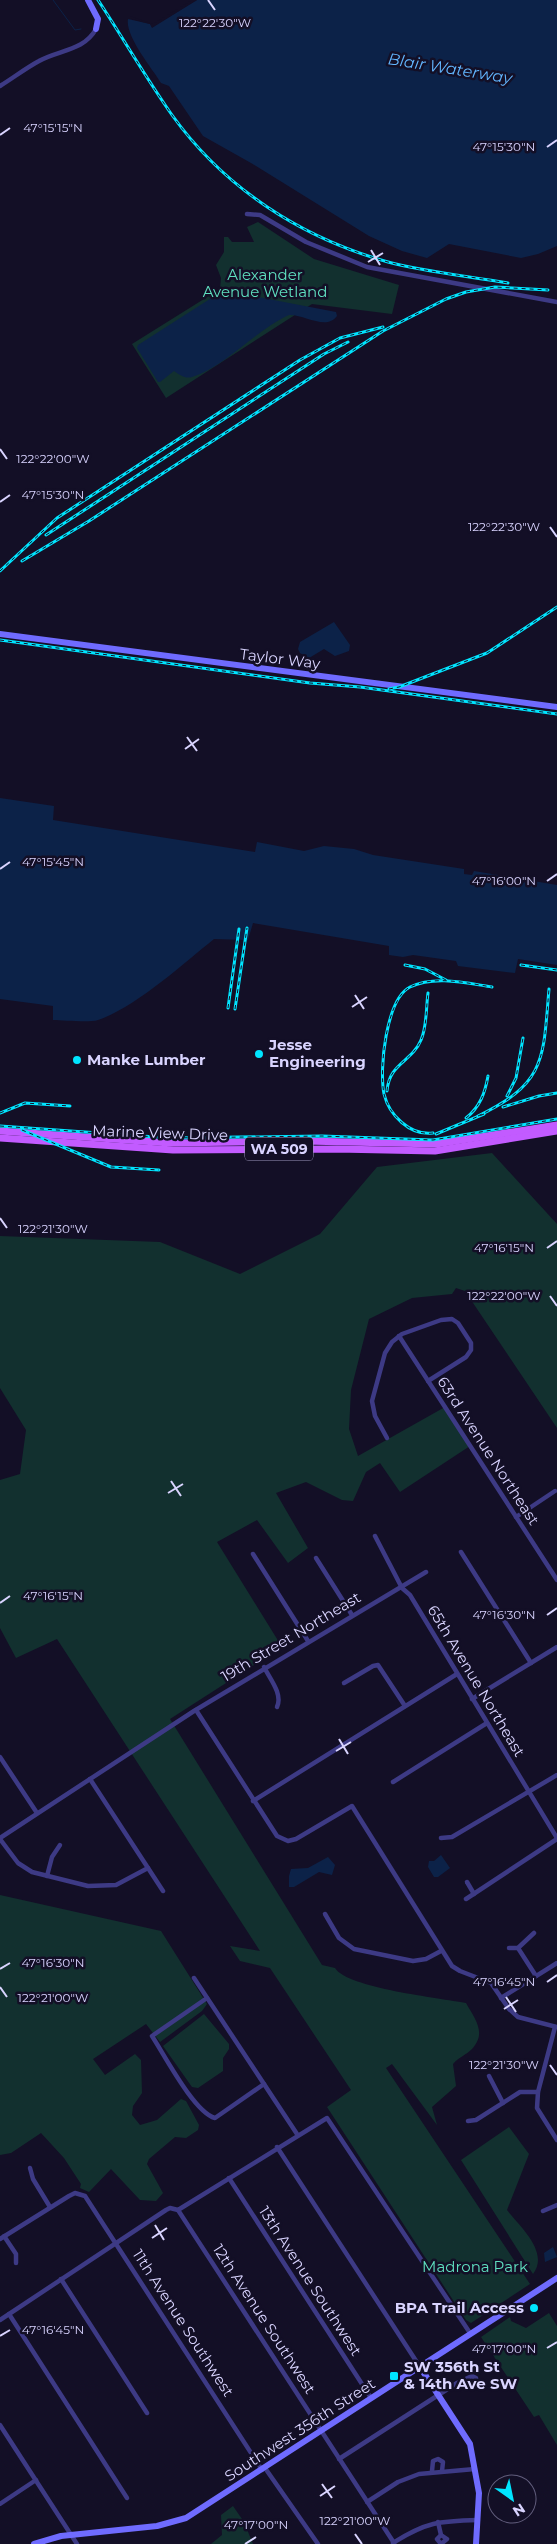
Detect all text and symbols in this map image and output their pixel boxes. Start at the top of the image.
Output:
text: 122°22'30"W [179,15,251,30]
water label: Blair Waterway [387,49,515,88]
text: 47°15'15"N [23,120,83,135]
text: 47°15'30"N [473,139,535,154]
park label: Alexander Avenue Wetland [203,265,327,301]
text: 122°22'00"W [16,451,90,466]
text: 47°15'30"N [22,487,84,502]
text: 122°22'30"W [468,519,540,534]
street label: Taylor Way [239,644,322,673]
text: 47°15'45"N [22,854,84,869]
text: 47°16'00"N [472,873,536,888]
place label: Jesse Engineering [268,1035,366,1071]
marker: Jesse Engineering [253,1048,265,1060]
place label: Manke Lumber [87,1050,206,1069]
marker: Manke Lumber [71,1054,83,1066]
street label: Marine View Drive [92,1121,228,1144]
road number: WA 509 [245,1138,313,1160]
text: 122°21'30"W [18,1221,88,1236]
text: 47°16'15"N [474,1240,534,1255]
text: 122°22'00"W [467,1288,541,1303]
street label: 63rd Avenue Northeast [433,1373,544,1529]
street label: 19th Street Northeast [218,1587,364,1686]
text: 47°16'15"N [23,1588,83,1603]
street label: 65th Avenue Northeast [424,1601,529,1760]
text: 47°16'30"N [472,1607,536,1622]
text: 47°16'30"N [21,1955,85,1970]
text: 47°16'45"N [473,1974,535,1989]
text: 122°21'00"W [18,1990,88,2005]
text: 122°21'30"W [469,2057,539,2072]
street label: 13th Avenue Southwest [255,2202,366,2359]
street label: 12th Avenue Southwest [209,2240,320,2397]
street label: 11th Avenue Southwest [129,2246,238,2400]
park label: Madrona Park [422,2257,528,2276]
place label: BPA Trail Access [395,2298,524,2317]
marker: BPA Trail Access [528,2302,540,2314]
text: 47°16'45"N [22,2322,84,2337]
text: 47°17'00"N [472,2341,536,2356]
place label: SW 356th St & 14th Ave SW [404,2357,518,2393]
marker: SW 356th St & 14th Ave SW [388,2370,400,2382]
street label: Southwest 356th Street [221,2374,379,2485]
north arrow [487,2474,537,2524]
text: N [509,2499,529,2521]
text: 122°21'00"W [320,2513,390,2528]
text: 47°17'00"N [224,2517,288,2532]

